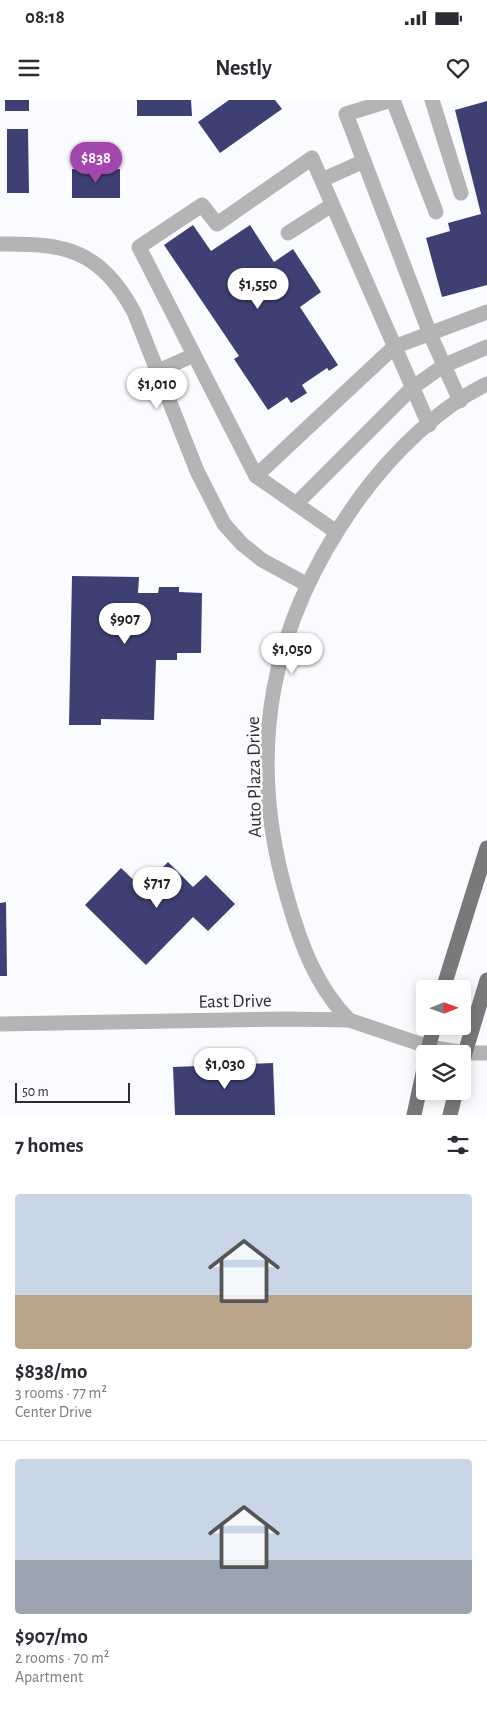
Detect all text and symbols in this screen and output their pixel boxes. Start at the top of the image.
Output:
text: 08:18 [25,8,65,27]
icon: menu [15,54,43,82]
icon: heart [444,54,472,82]
text: Nestly [215,57,272,79]
pin: $838 [66,142,126,184]
text: $838 [81,150,111,166]
pin: $1,550 [217,268,299,310]
text: $1,550 [239,276,277,292]
pin: $1,010 [116,368,198,410]
text: $1,010 [137,376,177,392]
pin: $907 [95,602,155,645]
text: $907 [110,611,140,627]
pin: $1,050 [251,632,333,675]
text: $1,050 [272,641,312,657]
street label: Auto Plaza Drive [244,716,265,838]
pin: $717 [127,866,187,909]
text: $717 [144,875,170,891]
north arrow [416,980,471,1035]
map controls [416,980,471,1100]
street label: East Drive [198,991,272,1012]
button: layers [416,1045,471,1100]
pin: $1,030 [184,1048,266,1090]
text: $1,030 [205,1056,245,1072]
scale bar [15,1080,130,1103]
text: 50 m [22,1085,49,1099]
icon: filters [444,1131,472,1159]
text: 7 homes [15,1135,84,1156]
icon: home [199,1226,289,1316]
text: $838/mo [15,1361,88,1382]
text: 3 rooms · 77 m² [15,1385,107,1401]
text: Center Drive [15,1404,92,1420]
icon: home [199,1492,289,1582]
text: $907/mo [15,1626,88,1647]
text: 2 rooms · 70 m² [15,1650,109,1666]
text: Apartment [15,1669,83,1685]

